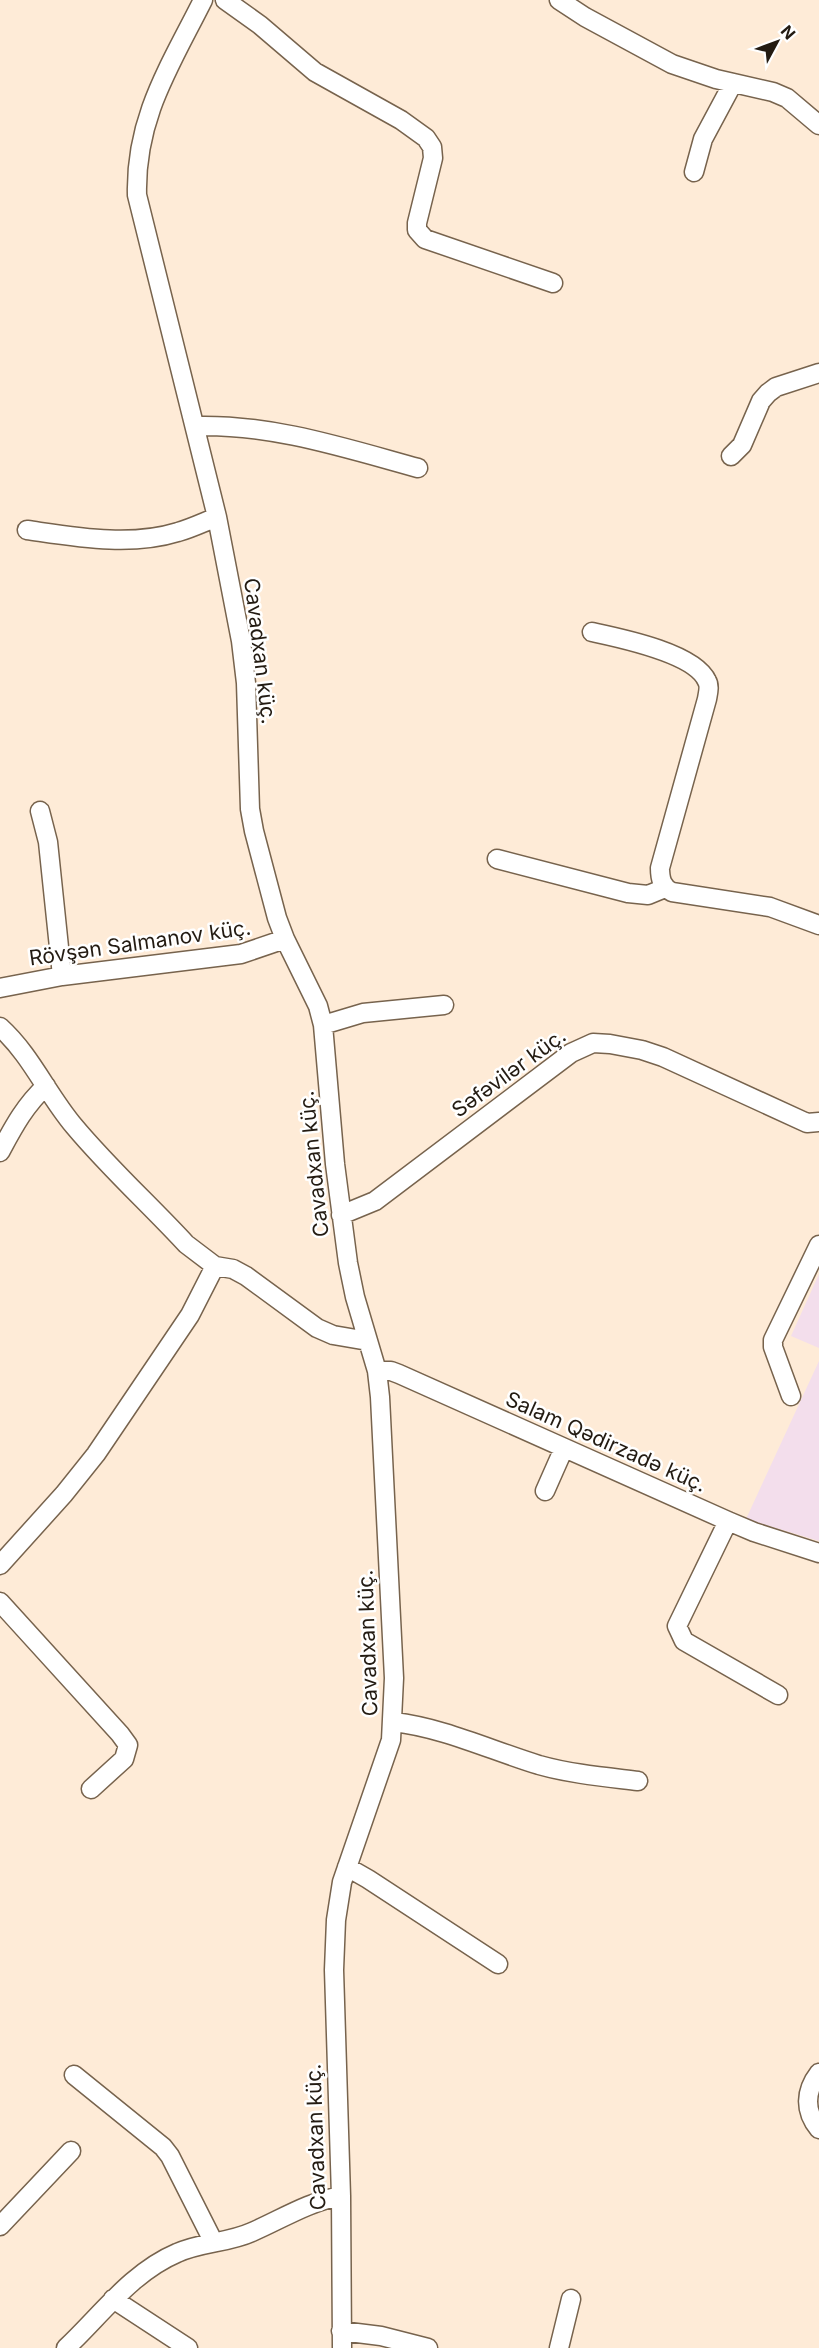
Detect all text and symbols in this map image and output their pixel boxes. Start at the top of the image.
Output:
north arrow [747,12,807,72]
text: N [777,21,800,43]
street label: Cavadxan küç. [239,577,282,725]
street label: Rövşən Salmanov küç. [27,915,252,970]
street label: Səfəvilər küç. [447,1023,571,1122]
street label: Cavadxan küç. [293,1090,334,1238]
street label: Salam Qədirzadə küç. [502,1386,710,1497]
street label: Cavadxan küç. [352,1569,383,1717]
street label: Cavadxan küç. [300,2063,331,2211]

